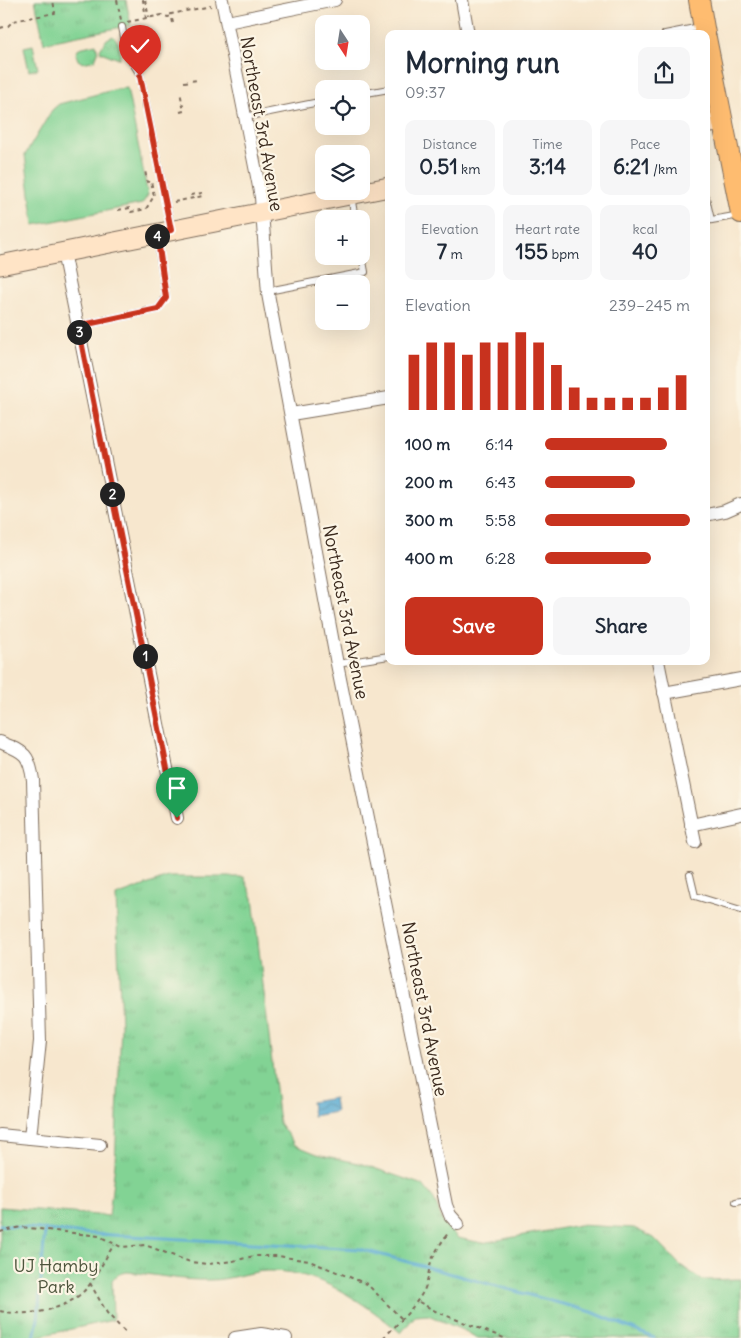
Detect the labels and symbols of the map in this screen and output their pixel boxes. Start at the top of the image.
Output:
north arrow [315,15,370,70]
pin [119,25,161,76]
street label: Northeast 3rd Avenue [235,35,289,213]
pin: 4 [144,224,170,248]
pin: 3 [66,320,92,344]
pin: 2 [100,482,124,506]
street label: Northeast 3rd Avenue [318,523,374,701]
pin: 1 [132,644,158,668]
pin [156,767,198,818]
street label: Northeast 3rd Avenue [397,920,453,1098]
park label: UJ Hamby Park [14,1254,98,1298]

